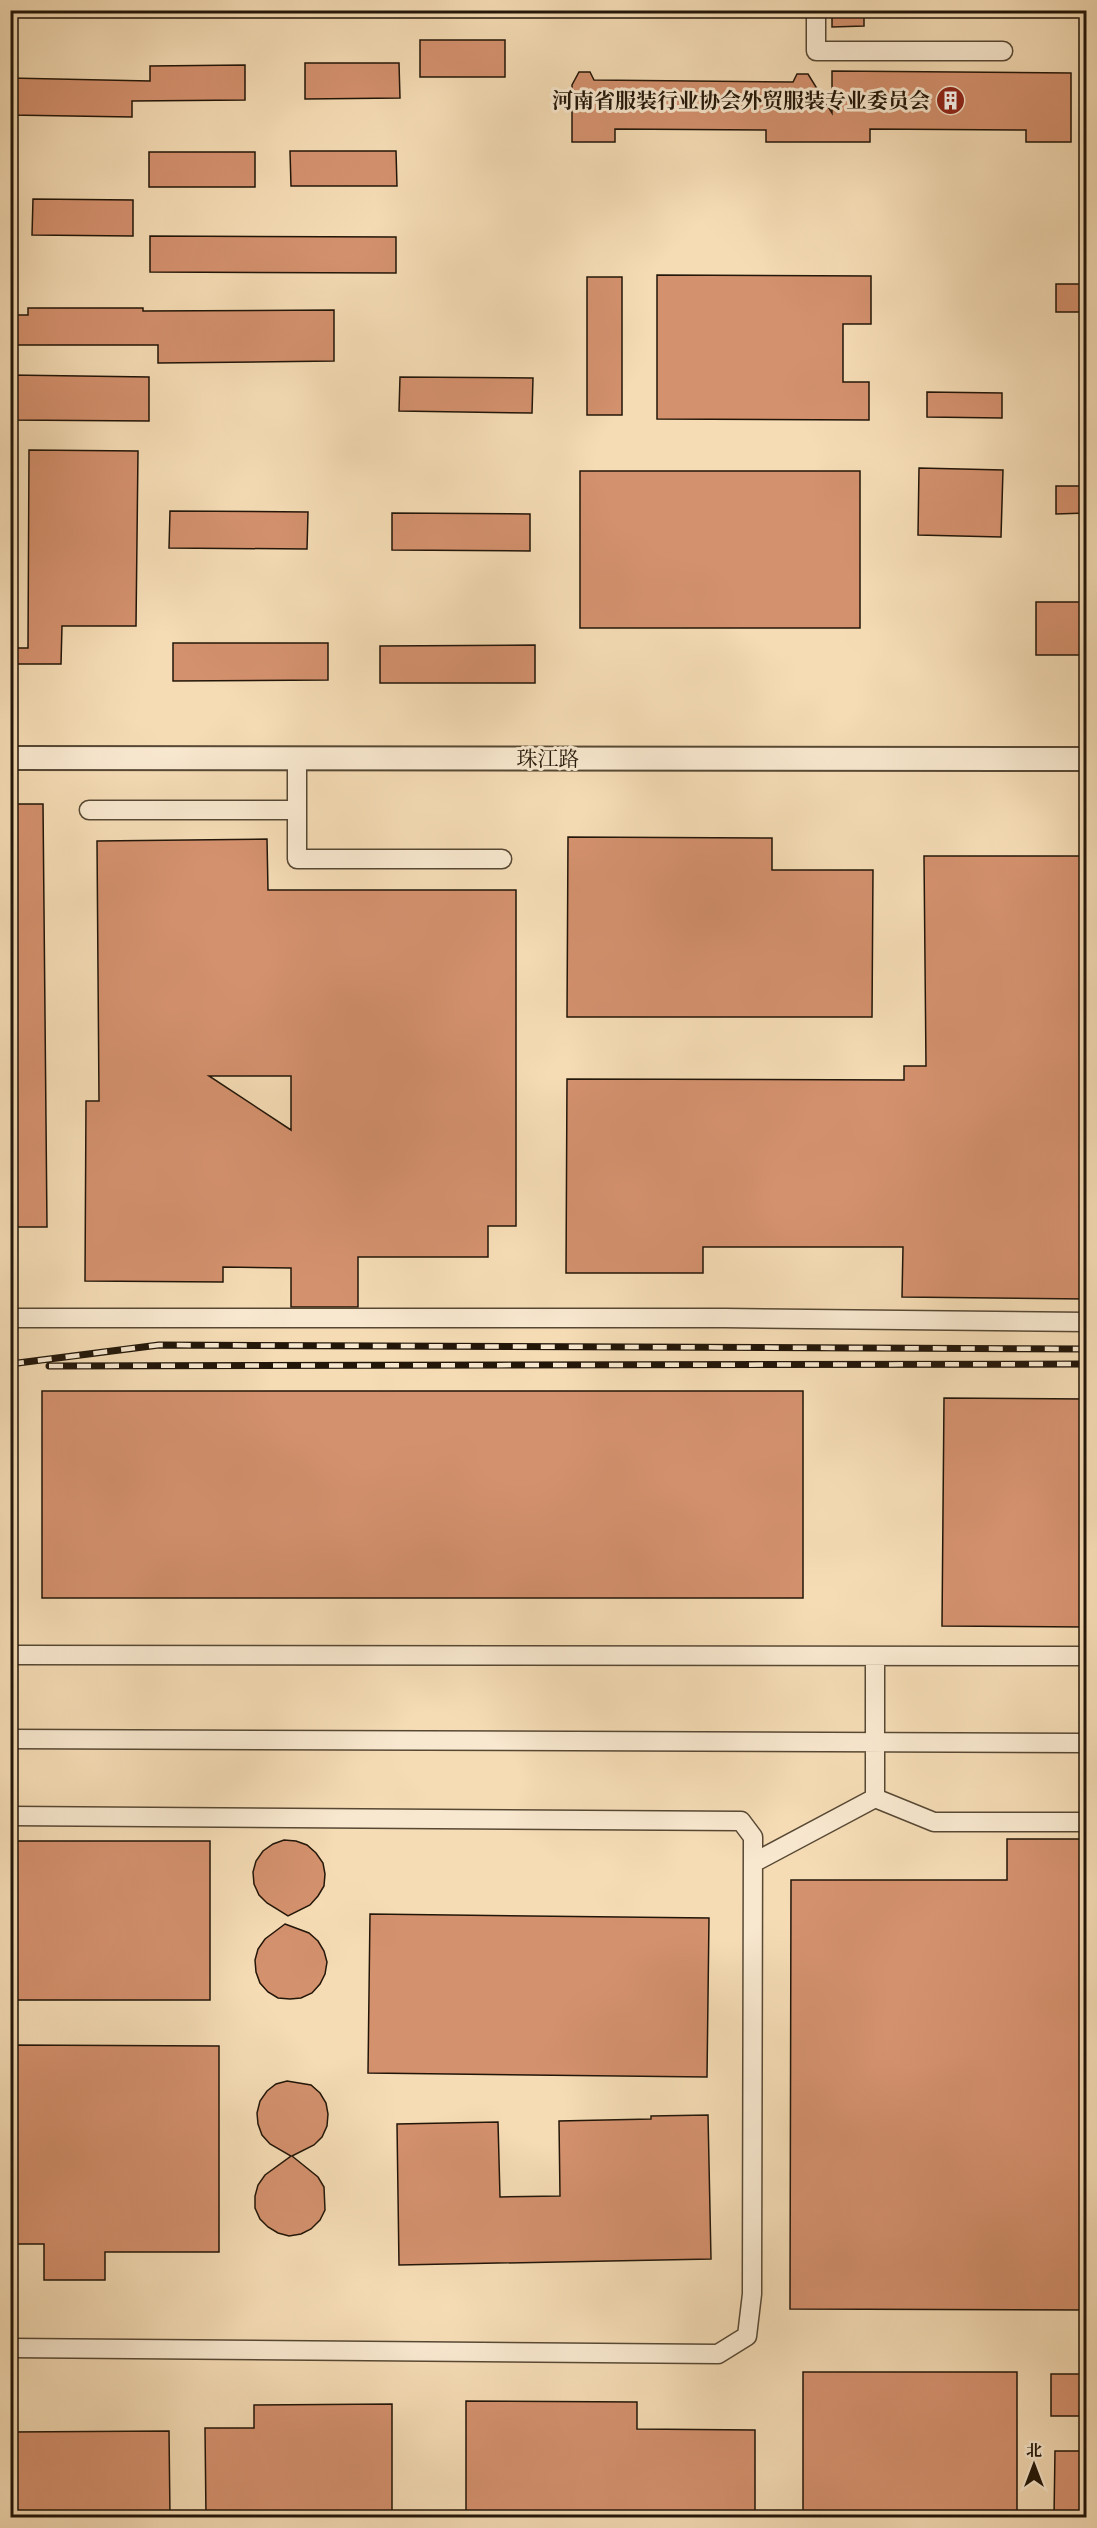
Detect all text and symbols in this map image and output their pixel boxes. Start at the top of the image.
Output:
building icon: 河南省服装行业协会外贸服装专业委员会 [935,85,967,117]
place label: 河南省服装行业协会外贸服装专业委员会 [552,88,930,113]
street label: 珠江路 [517,746,580,771]
north arrow [1004,2435,1064,2495]
text: 北 [1026,2440,1042,2460]

